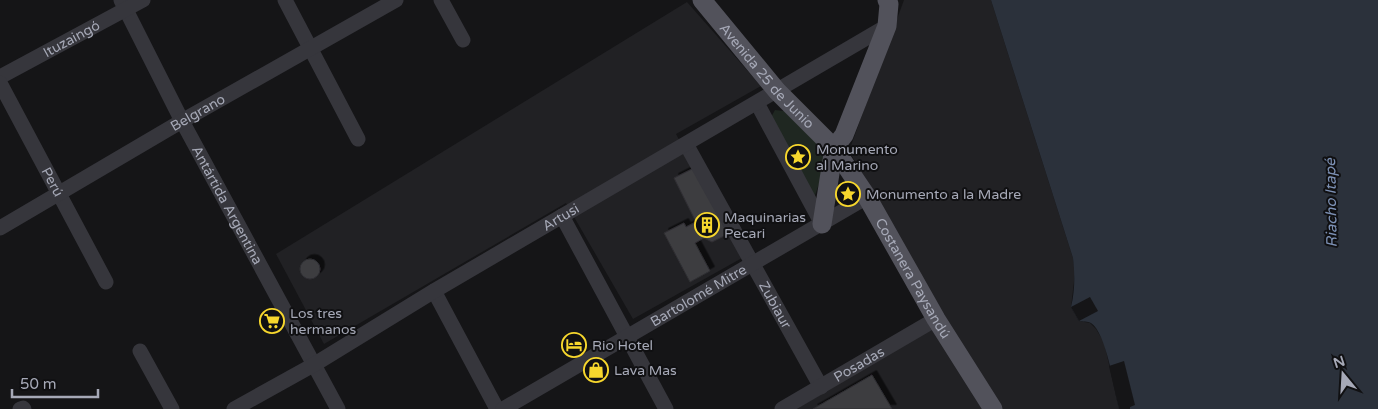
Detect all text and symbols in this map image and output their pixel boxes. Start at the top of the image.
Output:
street label: Ituzaingó [40,17,103,61]
street label: Avenida 25 de Junio [716,20,818,132]
street label: Belgrano [167,90,228,135]
place label: Monumento al Marino [816,141,898,174]
street label: Antártida Argentina [188,143,266,268]
place icon: Monumento al Marino [785,144,811,170]
water label: Riacho Itapé [1321,157,1341,248]
street label: Perú [37,164,67,200]
place icon: Monumento a la Madre [835,181,861,207]
place label: Monumento a la Madre [866,186,1021,203]
street label: Artusi [539,200,582,235]
place label: Maquinarias Pecari [724,209,806,242]
building icon: Maquinarias Pecari [694,212,720,238]
street label: Costanera Paysandú [872,215,954,342]
street label: Bartolomé Mitre [647,261,750,330]
street label: Zubiaur [755,278,795,332]
place label: Los tres hermanos [290,305,357,338]
supermarket icon: Los tres hermanos [259,308,285,334]
hotel icon: Rio Hotel [561,332,587,358]
place label: Rio Hotel [592,337,653,354]
street label: Posadas [831,343,888,386]
north arrow [1318,349,1368,399]
text: N [1331,352,1347,372]
shop icon: Lava Mas [583,357,609,383]
place label: Lava Mas [614,362,677,379]
scale bar [12,366,99,398]
text: 50 m [20,375,57,393]

